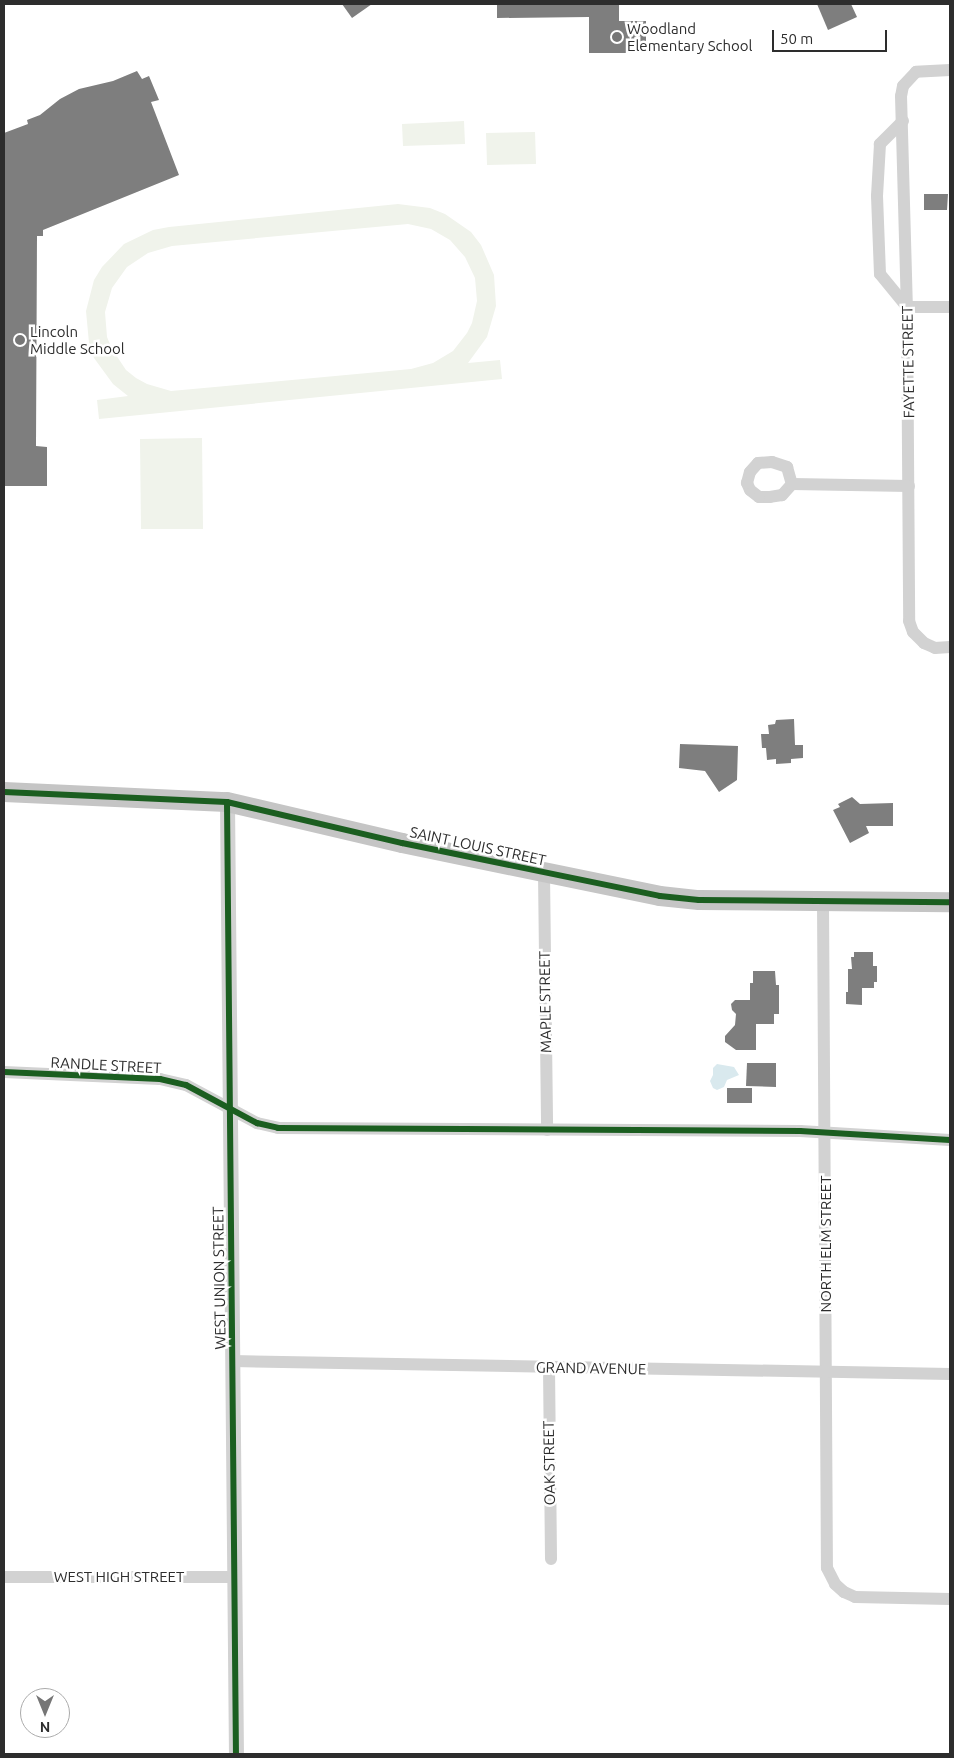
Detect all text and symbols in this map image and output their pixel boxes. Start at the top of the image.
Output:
place label: Woodland Elementary School [627,19,753,54]
scale bar [774,20,889,52]
text: 50 m [780,30,813,47]
marker: Woodland Elementary School [611,31,623,43]
street label: FAYETTE STREET [898,305,918,419]
place label: Lincoln Middle School [30,322,125,357]
marker: Lincoln Middle School [14,334,26,346]
street label: SAINT LOUIS STREET [408,823,548,869]
street label: MAPLE STREET [535,951,555,1053]
street label: RANDLE STREET [50,1053,162,1077]
street label: NORTH ELM STREET [817,1175,835,1313]
street label: WEST UNION STREET [209,1206,229,1350]
street label: GRAND AVENUE [536,1358,646,1378]
street label: OAK STREET [539,1421,559,1505]
street label: WEST HIGH STREET [54,1568,184,1586]
north arrow [20,1688,70,1738]
text: N [40,1719,50,1735]

